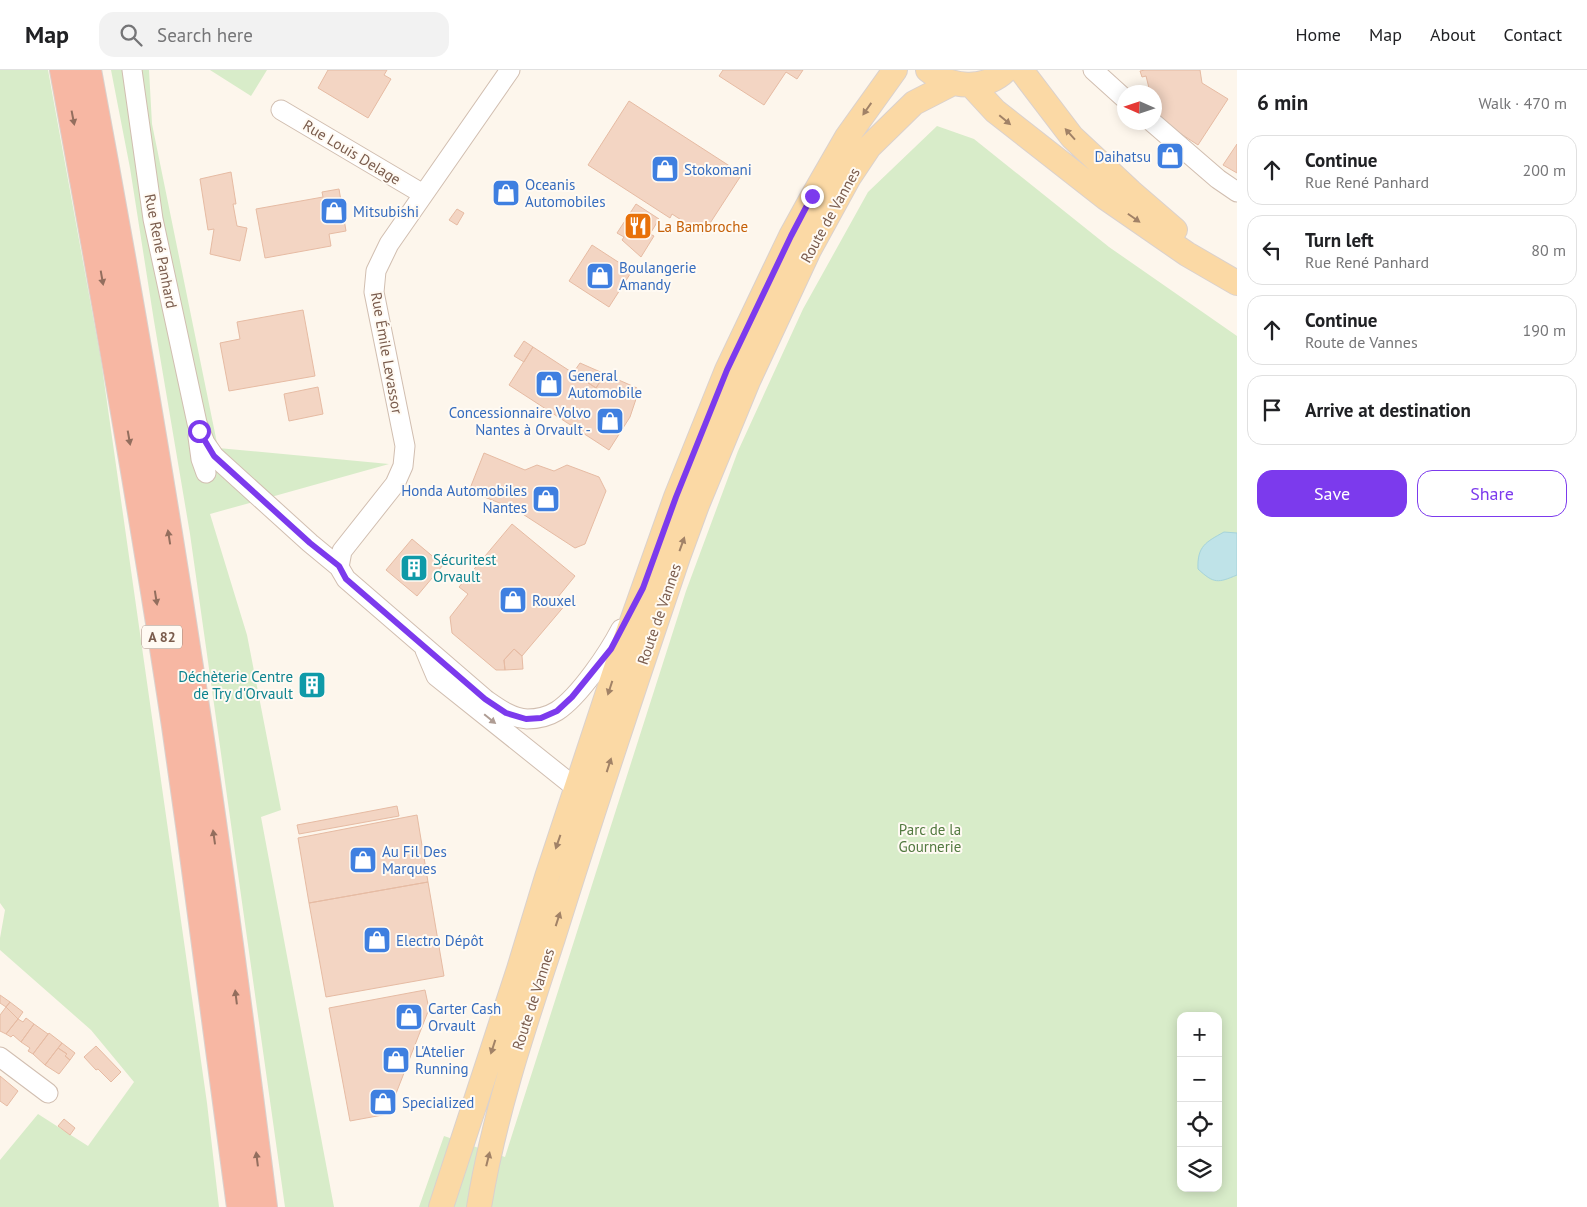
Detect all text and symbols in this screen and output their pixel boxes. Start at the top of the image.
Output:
search box [99,12,449,57]
text: Map [25,19,69,50]
icon: search [117,21,145,49]
text: Search here [157,23,253,47]
text: Home [1295,23,1341,46]
text: Map [1369,23,1402,46]
text: About [1430,23,1476,46]
text: Contact [1504,23,1562,46]
north arrow [1117,85,1162,130]
text: 6 min [1257,89,1308,116]
text: Walk · 470 m [1478,93,1567,113]
one-way arrow [862,103,872,116]
one-way arrow [69,110,77,126]
one-way arrow [998,114,1011,125]
street label: Rue Louis Delage [300,115,404,189]
one-way arrow [1065,128,1076,141]
shop icon: Daihatsu [1155,141,1185,171]
place label: Daihatsu [1095,147,1151,166]
text: Continue [1305,148,1377,172]
shop icon: Stokomani [650,154,680,184]
icon: ahead [1258,156,1286,184]
place label: Stokomani [684,160,752,179]
text: 200 m [1523,160,1566,180]
street label: Route de Vannes [796,164,864,266]
text: Rue René Panhard [1305,172,1429,192]
place label: Oceanis Automobiles [525,175,605,211]
shop icon: Oceanis Automobiles [491,178,521,208]
route end [801,185,824,208]
street label: Rue René Panhard [141,192,181,310]
shop icon: Mitsubishi [319,196,349,226]
place label: Mitsubishi [353,202,419,221]
restaurant icon: La Bambroche [623,211,653,241]
one-way arrow [1128,213,1141,223]
place label: La Bambroche [657,217,748,236]
text: Turn left [1305,228,1374,252]
icon: left [1258,236,1286,264]
text: 80 m [1531,240,1566,260]
text: Rue René Panhard [1305,252,1429,272]
place label: Boulangerie Amandy [619,258,696,294]
shop icon: Boulangerie Amandy [585,261,615,291]
one-way arrow [98,270,106,285]
street label: Rue Émile Levassor [367,291,407,415]
text: Continue [1305,308,1377,332]
icon: ahead [1258,316,1286,344]
text: 190 m [1523,320,1566,340]
text: Route de Vannes [1305,332,1418,352]
place label: General Automobile [568,366,642,402]
shop icon: General Automobile [534,369,564,399]
icon: arrive [1258,396,1286,424]
text: Arrive at destination [1305,398,1471,422]
place label: Concessionnaire Volvo Nantes à Orvault - [449,403,591,439]
shop icon: Concessionnaire Volvo Nantes à Orvault - [595,406,625,436]
route start [188,420,211,443]
one-way arrow [126,430,134,446]
button: Save [1257,470,1407,517]
button: Share [1417,470,1567,517]
place label: Honda Automobiles Nantes [401,481,527,517]
shop icon: Honda Automobiles Nantes [531,484,561,514]
one-way arrow [164,529,172,545]
one-way arrow [679,537,686,552]
place label: Sécuritest Orvault [433,550,496,586]
building icon: Sécuritest Orvault [399,553,429,583]
street label: Route de Vannes [633,561,685,667]
shop icon: Rouxel [498,585,528,615]
one-way arrow [152,591,160,607]
place label: Rouxel [532,591,576,610]
road number: A 82 [142,626,182,648]
place label: Déchèterie Centre de Try d'Orvault [178,667,293,703]
building icon: Déchèterie Centre de Try d'Orvault [297,670,327,700]
one-way arrow [605,681,613,696]
one-way arrow [483,714,497,724]
one-way arrow [605,757,613,772]
park label: Parc de la Gournerie [899,820,961,856]
one-way arrow [210,828,218,844]
one-way arrow [554,835,562,850]
place label: Au Fil Des Marques [382,842,447,878]
shop icon: Au Fil Des Marques [348,845,378,875]
one-way arrow [555,912,563,927]
shop icon: Electro Dépôt [362,925,392,955]
place label: Electro Dépôt [396,931,484,950]
street label: Route de Vannes [508,946,558,1052]
one-way arrow [232,989,240,1005]
place label: Carter Cash Orvault [428,999,501,1035]
shop icon: Carter Cash Orvault [394,1002,424,1032]
map controls [1177,1012,1222,1192]
button: + [1177,1012,1222,1057]
one-way arrow [489,1040,497,1055]
place label: L'Atelier Running [415,1042,469,1078]
shop icon: L'Atelier Running [381,1045,411,1075]
button: − [1177,1057,1222,1102]
shop icon: Specialized [368,1087,398,1117]
place label: Specialized [402,1093,474,1112]
button: locate [1177,1102,1222,1147]
button: layers [1177,1147,1222,1192]
one-way arrow [253,1150,261,1166]
one-way arrow [484,1152,492,1167]

